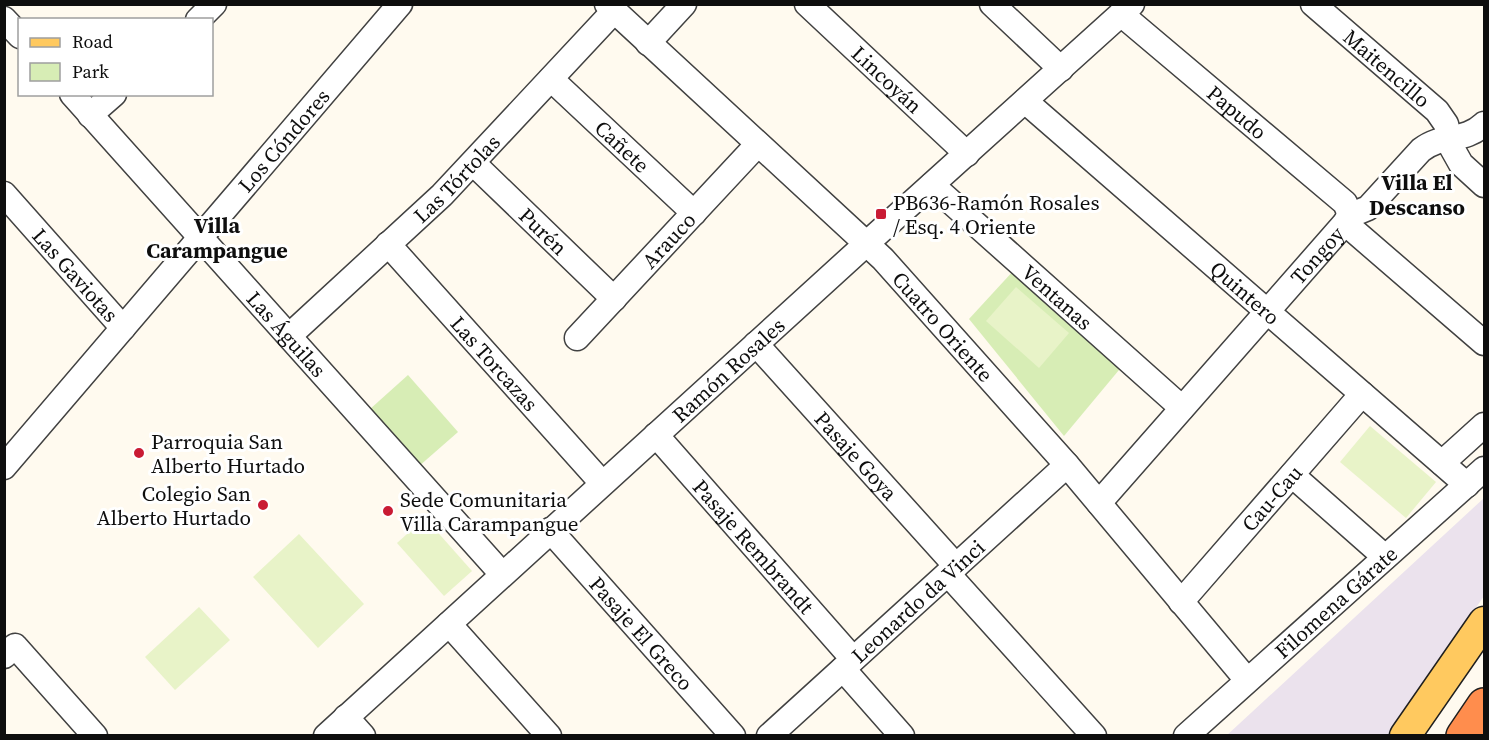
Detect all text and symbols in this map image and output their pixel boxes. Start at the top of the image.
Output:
legend [18,18,213,96]
street label: Maitencillo [1337,22,1437,114]
text: Road [72,29,113,54]
street label: Lincoyán [846,39,929,120]
text: Park [72,59,109,84]
street label: Papudo [1201,78,1273,146]
street label: Los Cóndores [231,82,336,198]
street label: Cañete [589,113,656,179]
street label: Las Tórtolas [407,128,506,229]
district label: Villa El Descanso [1369,167,1465,222]
place label: PB636-Ramón Rosales / Esq. 4 Oriente [893,188,1100,241]
street label: Purén [513,201,574,261]
street label: Arauco [635,206,702,274]
marker: PB636-Ramón Rosales / Esq. 4 Oriente [874,207,888,221]
district label: Villa Carampangue [146,210,288,265]
street label: Tongoy [1283,220,1350,290]
street label: Las Gaviotas [26,221,125,328]
street label: Quintero [1204,254,1287,331]
street label: Ventanas [1016,257,1099,336]
street label: Cuatro Oriente [886,265,1000,388]
street label: Las Águilas [241,284,333,383]
street label: Las Torcazas [444,309,545,417]
street label: Ramón Rosales [665,311,791,429]
street label: Pasaje Goya [808,404,905,507]
place label: Parroquia San Alberto Hurtado [151,427,305,480]
marker: Parroquia San Alberto Hurtado [132,446,146,460]
street label: Cau-Cau [1235,459,1309,537]
street label: Pasaje Rembrandt [687,473,821,620]
place label: Colegio San Alberto Hurtado [97,479,251,532]
place label: Sede Comunitaria Villa Carampangue [400,485,579,538]
marker: Colegio San Alberto Hurtado [256,498,270,512]
marker: Sede Comunitaria Villa Carampangue [381,504,395,518]
street label: Leonardo da Vinci [845,533,991,669]
street label: Filomena Gárate [1268,539,1403,665]
street label: Pasaje El Greco [583,570,700,697]

